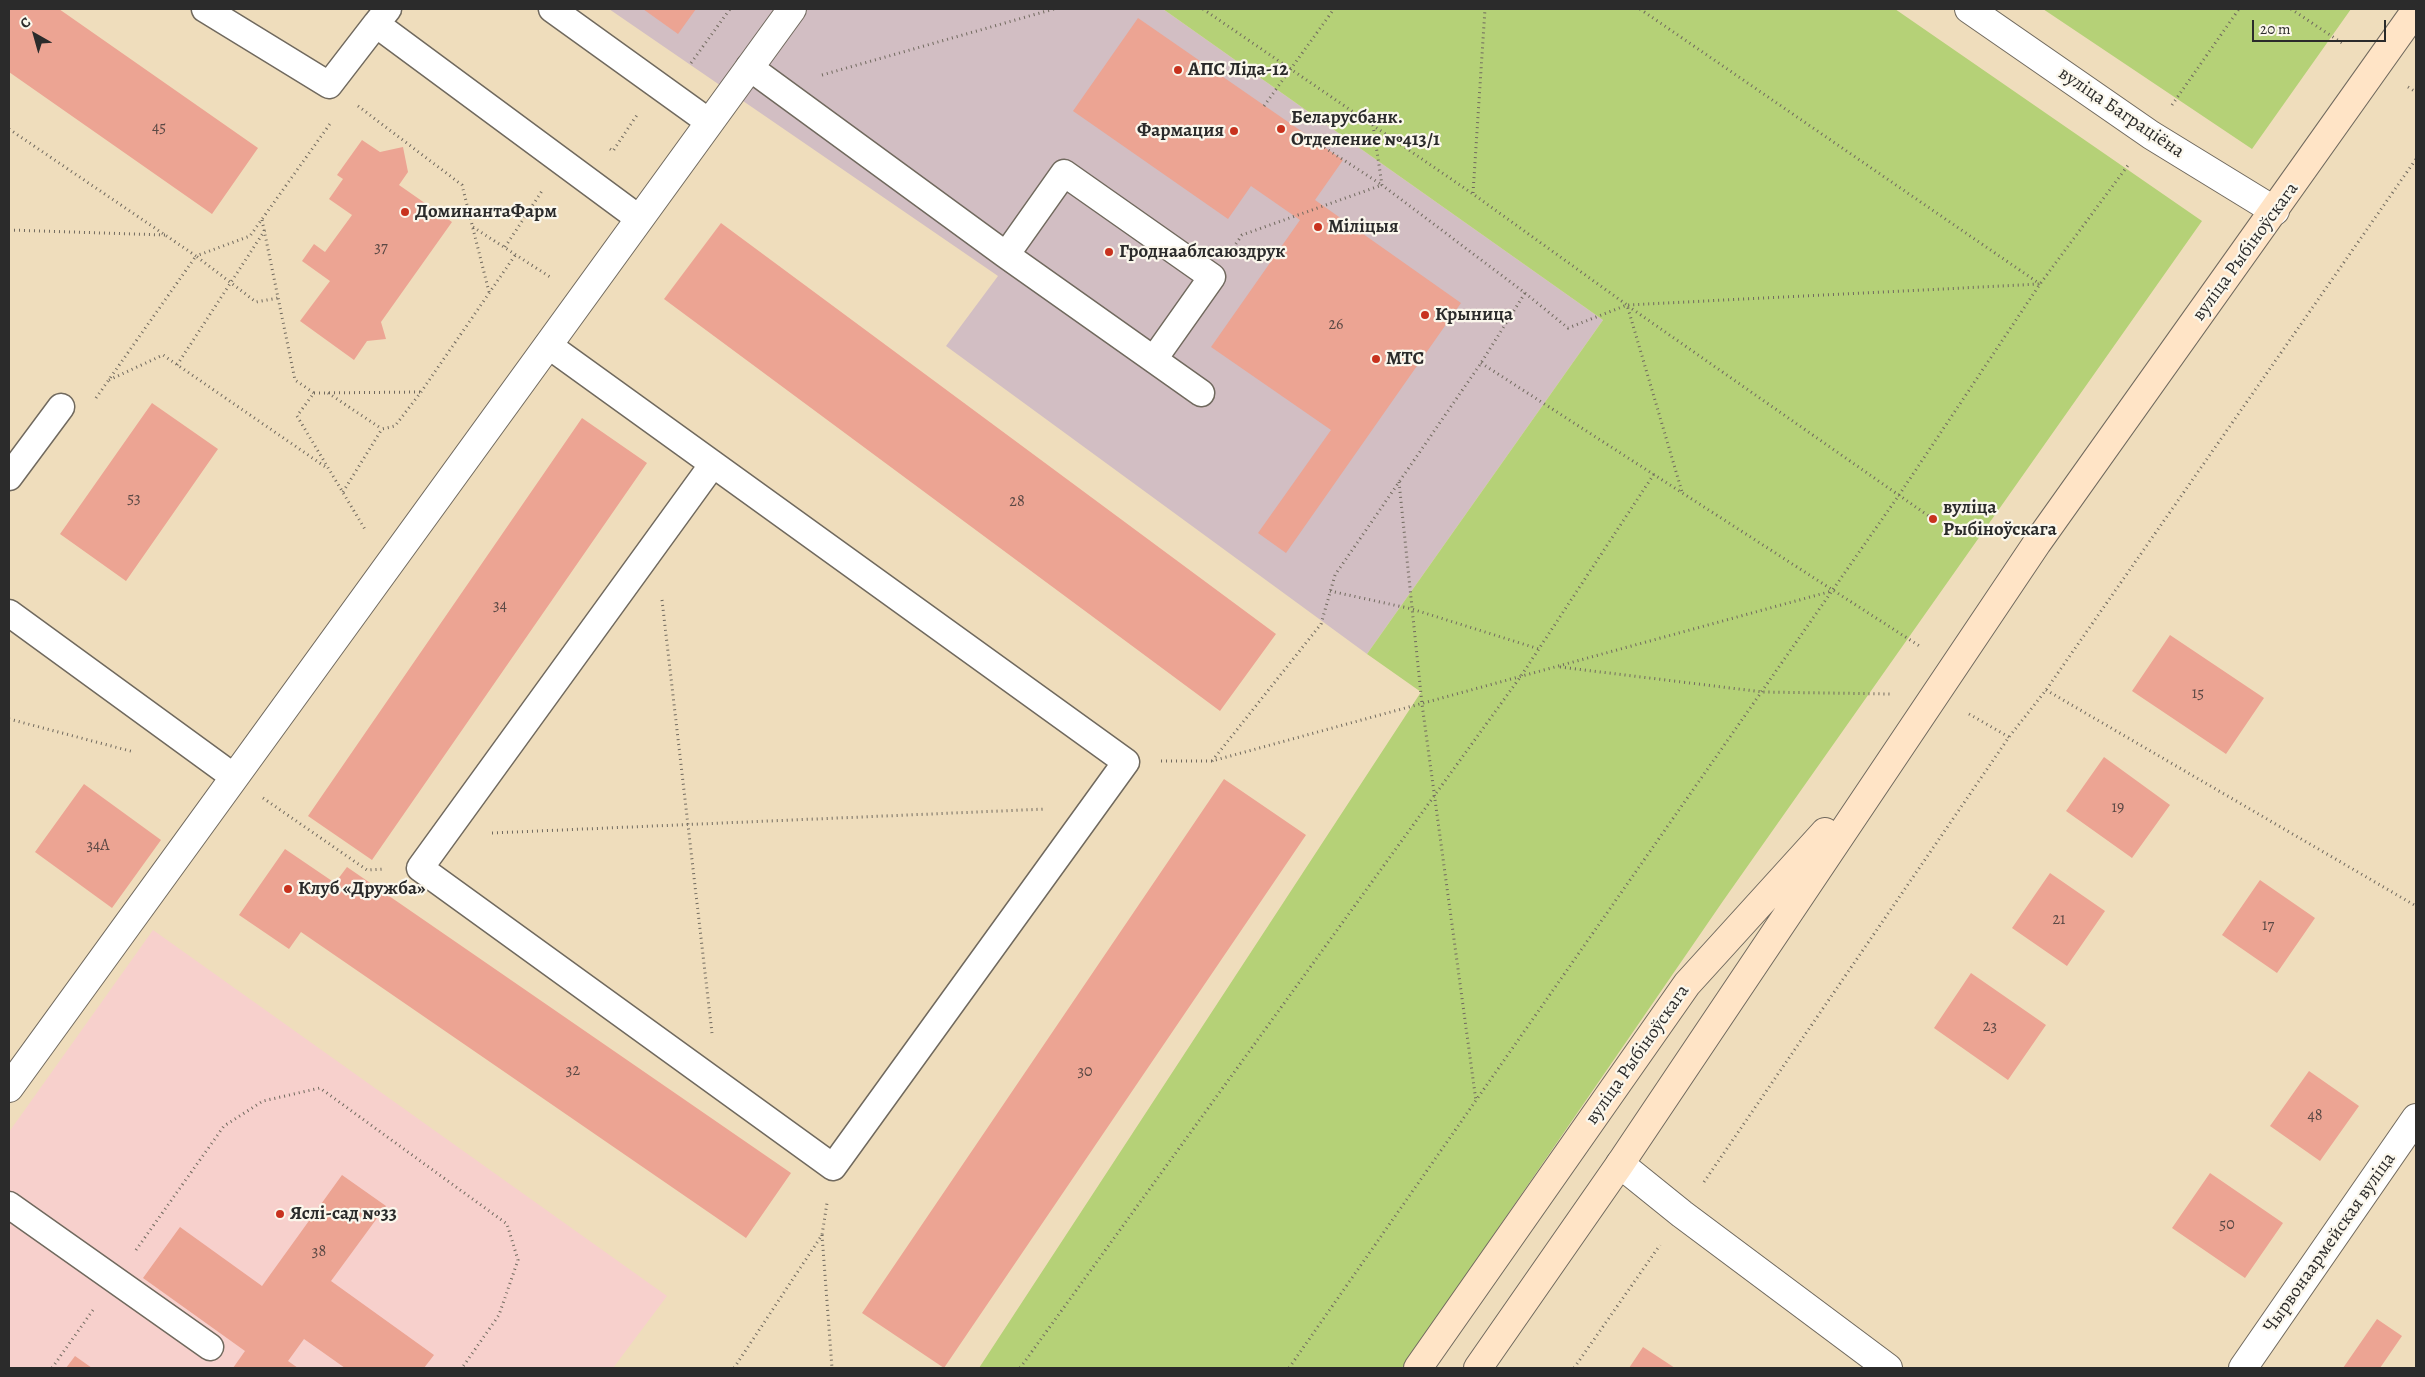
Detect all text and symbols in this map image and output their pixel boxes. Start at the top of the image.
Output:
north arrow [10,10,60,60]
scale bar [2255,10,2389,42]
text: С [16,13,35,33]
text: 20 m [2260,19,2291,39]
place label: АПС Ліда-12 [1188,59,1288,81]
street label: вуліца Баграціёна [2054,63,2188,163]
marker: АПС Ліда-12 [1172,64,1184,76]
place label: Беларусбанк. Отделение №413/1 [1291,107,1440,151]
house number: 45 [152,118,166,138]
place label: Фармация [1137,120,1224,142]
marker: Беларусбанк. Отделение №413/1 [1275,123,1287,135]
marker: Фармация [1228,125,1240,137]
street label: вуліца Рыбіноўскага [2188,178,2304,326]
place label: ДоминантаФарм [415,201,557,223]
marker: ДоминантаФарм [399,206,411,218]
place label: Міліцыя [1328,216,1399,238]
marker: Міліцыя [1312,221,1324,233]
house number: 37 [374,238,388,258]
place label: Гроднааблсаюздрук [1119,241,1286,263]
marker: Гроднааблсаюздрук [1103,246,1115,258]
place label: Крыница [1435,304,1513,326]
marker: Крыница [1419,309,1431,321]
house number: 26 [1329,315,1343,335]
place label: МТС [1386,348,1424,370]
marker: МТС [1370,353,1382,365]
house number: 53 [127,489,141,509]
house number: 28 [1009,492,1025,512]
place label: вуліца Рыбіноўскага [1943,497,2057,541]
marker: вуліца Рыбіноўскага [1927,513,1939,525]
house number: 34 [493,596,507,616]
house number: 15 [2192,684,2204,704]
house number: 19 [2112,798,2124,818]
house number: 34А [86,836,110,856]
place label: Клуб «Дружба» [298,878,426,900]
marker: Клуб «Дружба» [282,883,294,895]
house number: 21 [2052,910,2066,930]
house number: 17 [2262,916,2274,936]
street label: вуліца Рыбіноўскага [1581,981,1695,1129]
house number: 23 [1983,1017,1997,1037]
house number: 32 [566,1061,580,1081]
house number: 30 [1077,1062,1093,1082]
house number: 48 [2307,1106,2323,1126]
street label: Чырвонаармейская вуліца [2259,1149,2401,1337]
place label: Яслі-сад №33 [290,1203,397,1225]
marker: Яслі-сад №33 [274,1208,286,1220]
house number: 50 [2219,1215,2235,1235]
house number: 38 [312,1242,326,1262]

